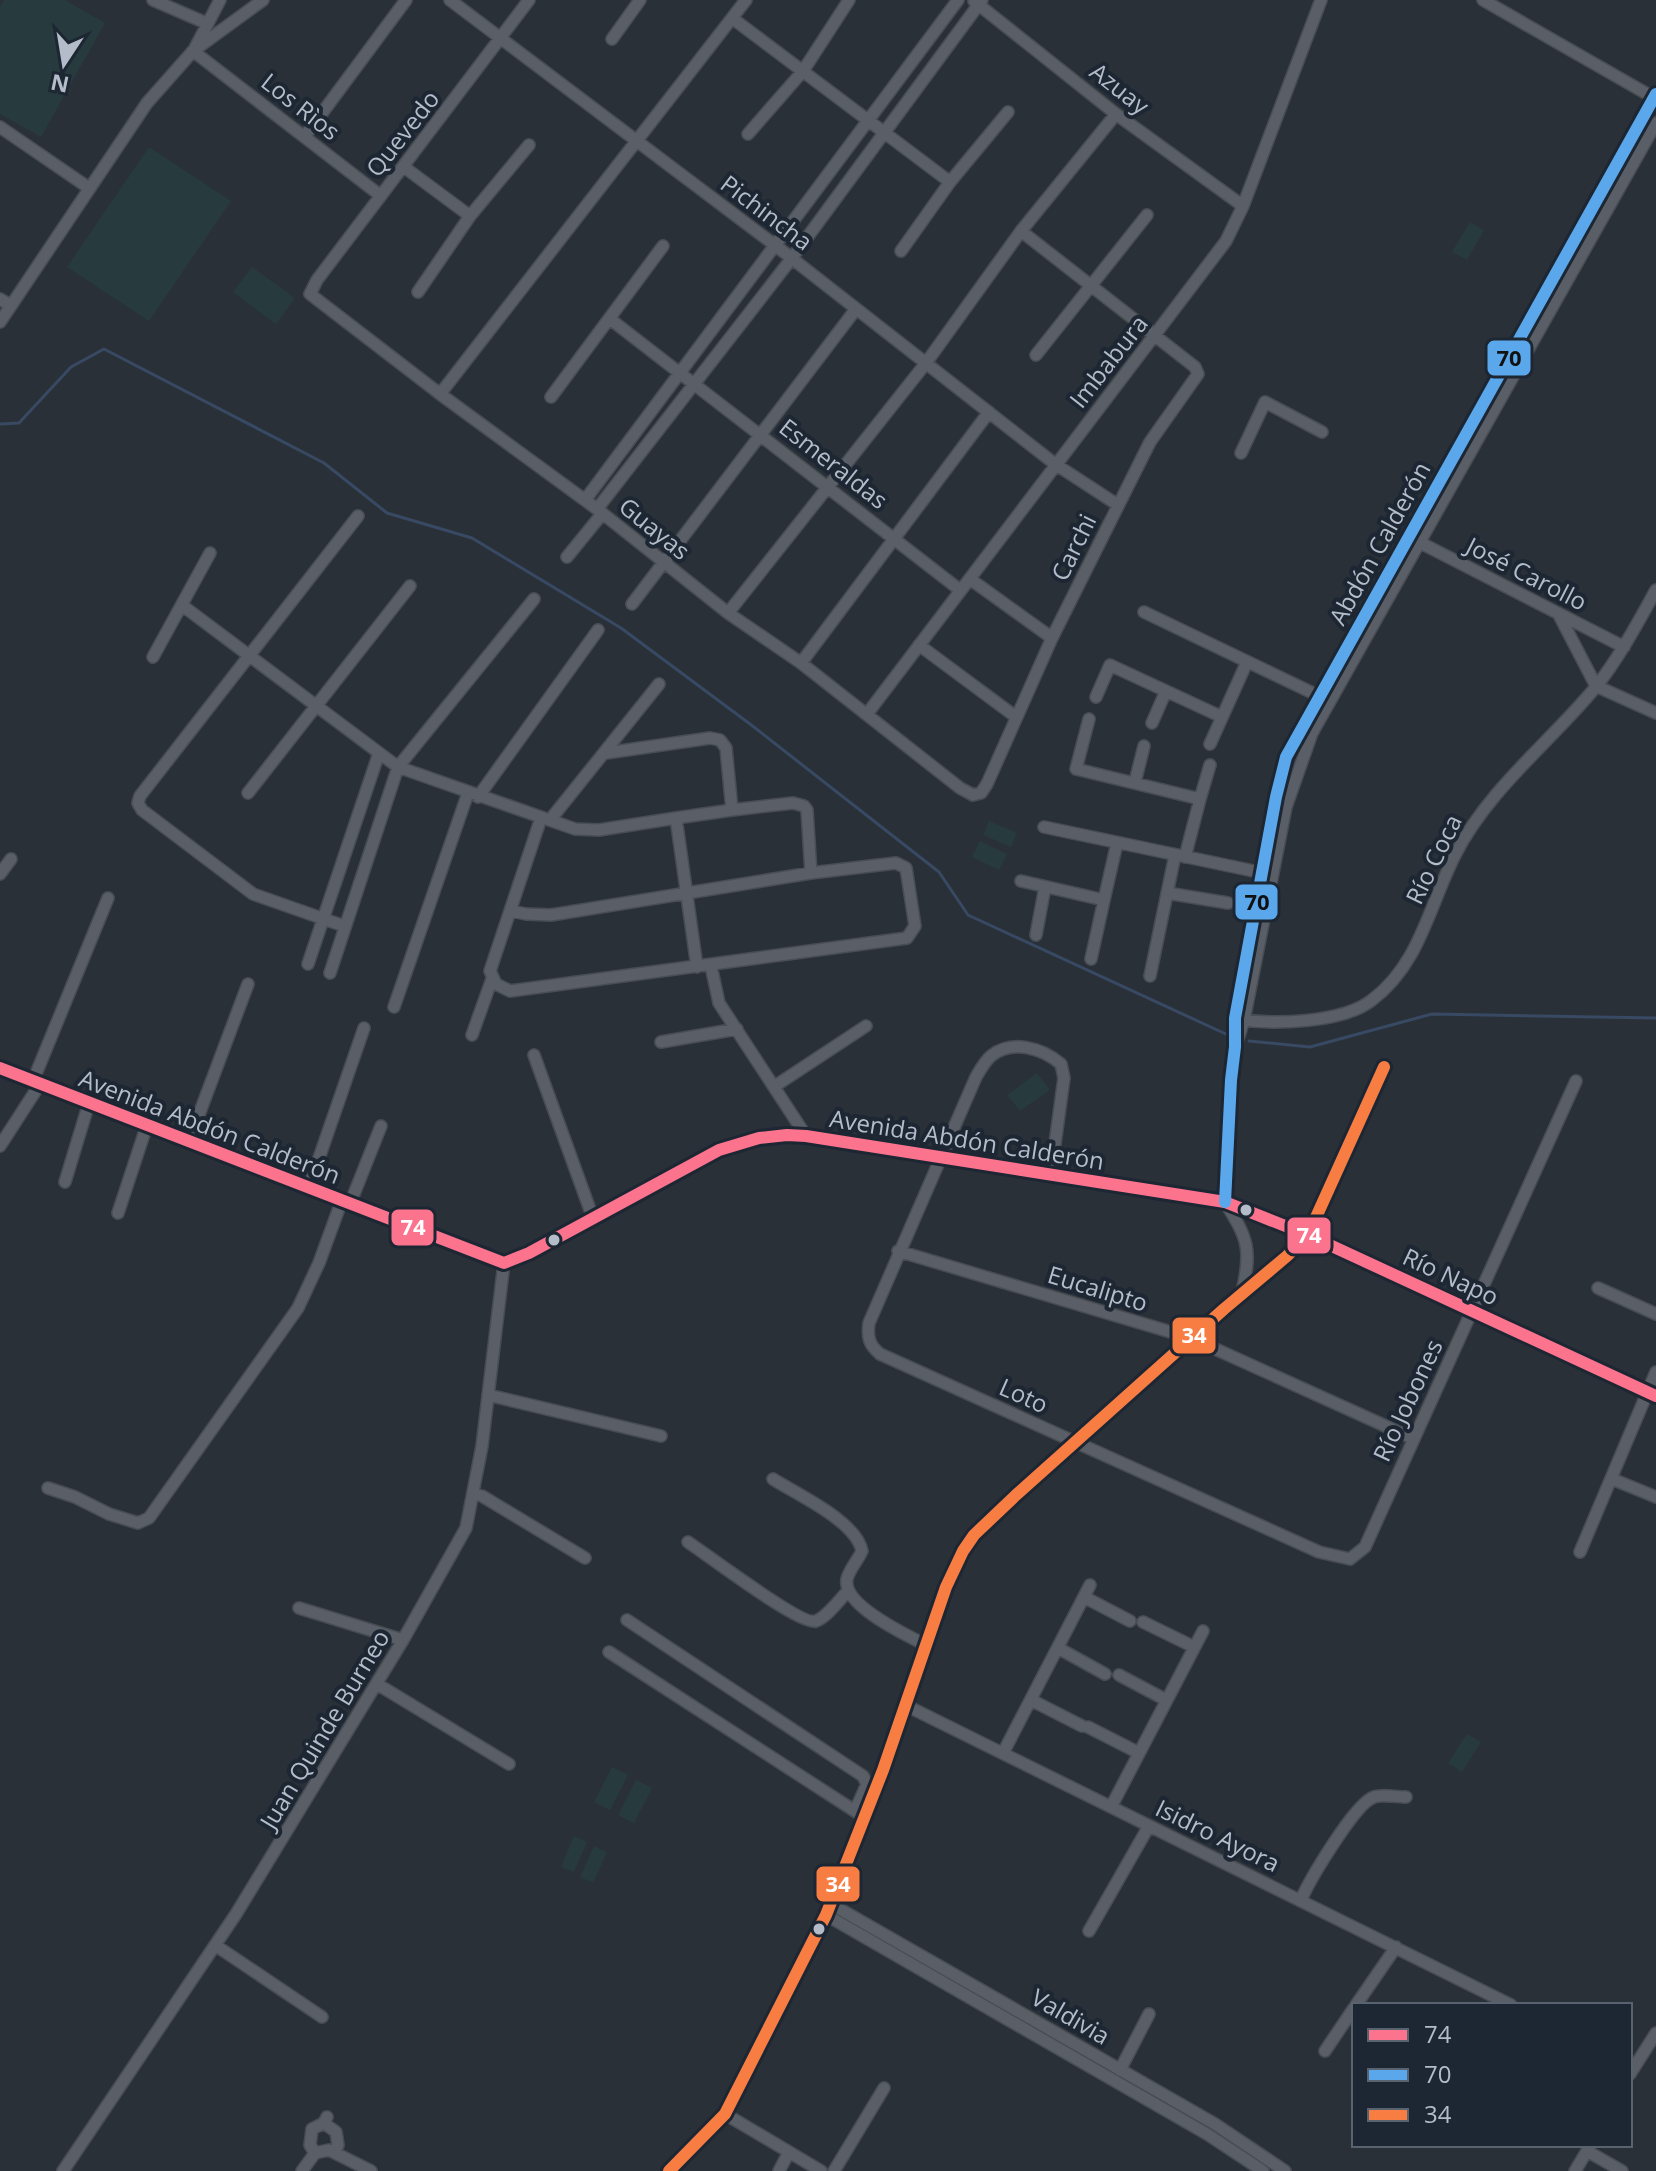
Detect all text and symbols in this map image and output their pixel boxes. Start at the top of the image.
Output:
north arrow [24,24,104,104]
street label: Azuay [1084,55,1157,122]
street label: Los Rìos [255,65,347,147]
text: N [48,68,72,101]
street label: Quevedo [358,83,446,183]
street label: Pichincha [714,167,820,257]
street label: Imbabura [1061,308,1155,414]
line badge: 70 [1486,339,1532,377]
text: 70 [1496,342,1522,372]
street label: Esmeraldas [773,410,895,516]
street label: Abdón Calderón [1321,456,1437,630]
street label: Guayas [613,489,697,567]
street label: Carchi [1043,508,1103,586]
street label: José Carollo [1459,528,1593,618]
street label: Río Coca [1397,809,1469,909]
line badge: 70 [1234,883,1279,921]
text: 70 [1244,886,1270,916]
street label: Avenida Abdón Calderón [75,1061,345,1191]
street label: Avenida Abdón Calderón [828,1101,1106,1177]
unlabelled marker [1238,1202,1254,1218]
line badge: 74 [390,1208,435,1247]
text: 74 [400,1211,426,1241]
line badge: 74 [1286,1216,1332,1255]
text: 74 [1296,1219,1322,1249]
unlabelled marker [546,1232,562,1248]
street label: Río Napo [1398,1239,1504,1313]
street label: Eucalipto [1044,1257,1152,1319]
line badge: 34 [1171,1316,1217,1355]
text: 34 [1181,1319,1207,1349]
street label: Río Jobones [1364,1334,1450,1466]
street label: Loto [994,1370,1054,1420]
street label: Juan Quinde Burneo [250,1623,397,1836]
street label: Isidro Ayora [1150,1791,1286,1879]
line badge: 34 [815,1865,861,1903]
text: 34 [825,1868,851,1898]
unlabelled marker [811,1921,827,1937]
street label: Valdivia [1026,1980,1116,2052]
legend [1352,2003,1632,2147]
text: 74 [1424,2017,1452,2050]
text: 70 [1424,2057,1451,2090]
text: 34 [1424,2097,1452,2130]

